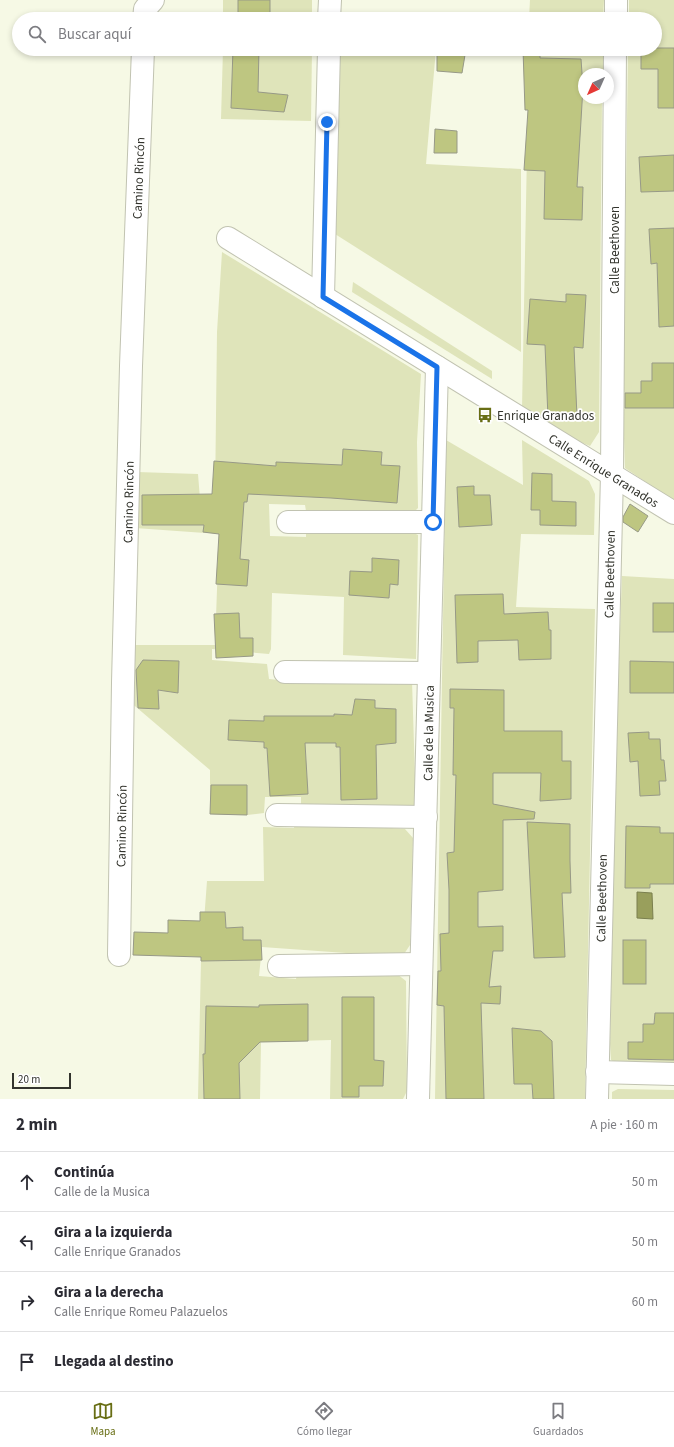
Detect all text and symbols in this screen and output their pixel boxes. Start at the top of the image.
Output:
search box [12,12,662,56]
icon: search [26,23,48,45]
text: Buscar aquí [58,24,131,45]
north arrow [578,68,614,104]
route end [318,113,336,131]
street label: Camino Rincón [129,137,149,219]
street label: Calle Beethoven [606,206,624,294]
bus stop icon: Enrique Granados [476,406,494,424]
place label: Enrique Granados [497,407,595,425]
street label: Calle Enrique Granados [545,430,662,512]
street label: Camino Rincón [119,461,139,543]
route start [424,513,442,531]
street label: Calle Beethoven [600,530,620,618]
street label: Calle de la Musica [419,685,439,781]
street label: Camino Rincón [112,785,132,867]
street label: Calle Beethoven [592,854,612,942]
scale bar [12,1071,71,1090]
text: 20 m [18,1072,40,1087]
text: 2 min [16,1113,57,1137]
text: A pie · 160 m [590,1116,658,1134]
text: Continúa [54,1162,115,1183]
icon: ahead [16,1171,38,1193]
text: 50 m [632,1173,658,1191]
text: Calle de la Musica [54,1183,150,1201]
text: Gira a la izquierda [54,1222,173,1243]
icon: left [16,1231,38,1253]
text: 50 m [632,1233,658,1251]
text: Calle Enrique Granados [54,1243,181,1261]
text: Gira a la derecha [54,1282,164,1303]
icon: right [16,1291,38,1313]
text: 60 m [632,1293,658,1311]
text: Calle Enrique Romeu Palazuelos [54,1303,228,1321]
icon: arrive [16,1351,38,1373]
text: Llegada al destino [54,1351,174,1372]
tab: Mapa [91,1400,116,1439]
tab: Cómo llegar [297,1400,352,1439]
tab: Guardados [533,1400,583,1439]

